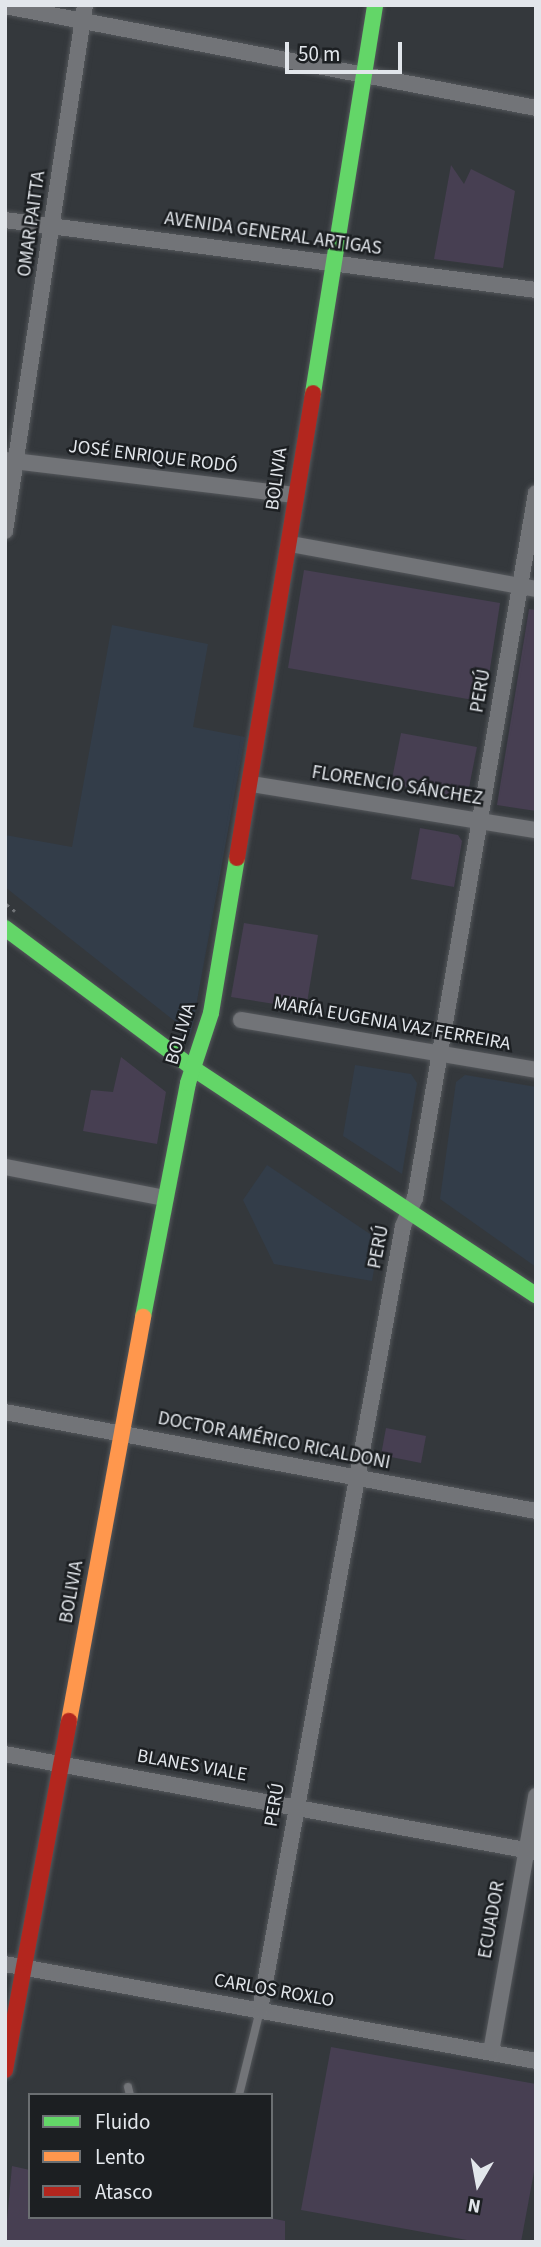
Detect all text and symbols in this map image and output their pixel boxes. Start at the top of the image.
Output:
scale bar [289,28,406,72]
text: 50 m [298,39,340,69]
street label: OMAR PAITTA [13,170,51,278]
street label: AVENIDA GENERAL ARTIGAS [163,207,383,261]
street label: JOSÉ ENRIQUE RODÓ [67,435,239,479]
street label: BOLIVIA [261,446,293,512]
street label: PERÚ [466,667,496,715]
street label: FLORENCIO SÁNCHEZ [310,761,484,811]
street label: MARÍA EUGENIA VAZ FERREIRA [272,992,512,1056]
street label: BOLIVIA [161,1000,201,1068]
street label: PERÚ [364,1223,394,1271]
street label: DOCTOR AMÉRICO RICALDONI [156,1407,392,1475]
street label: BOLIVIA [55,1559,89,1625]
street label: BLANES VIALE [135,1745,249,1787]
street label: PERÚ [260,1781,290,1829]
street label: ECUADOR [474,1880,510,1960]
street label: CARLOS ROXLO [212,1969,336,2013]
legend [28,2093,273,2219]
text: Fluido [95,2107,150,2137]
text: Lento [95,2142,145,2172]
north arrow [443,2149,513,2219]
text: Atasco [95,2177,153,2207]
text: N [466,2191,483,2220]

